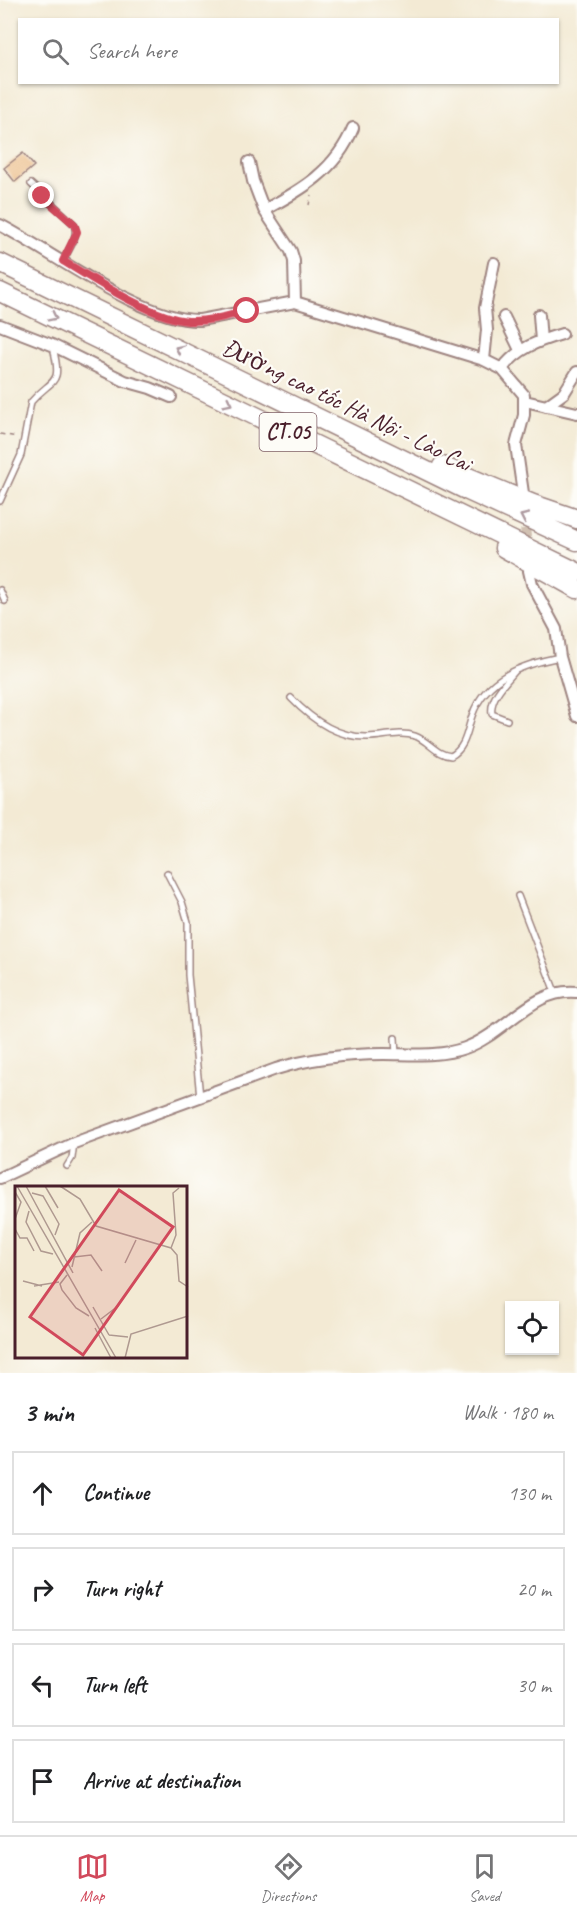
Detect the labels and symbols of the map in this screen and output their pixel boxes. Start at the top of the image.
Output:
route end [28,182,54,208]
route start [233,297,259,323]
one-way arrow [46,310,57,322]
street label: Đường cao tốc Hà Nội - Lào Cai [218,332,479,480]
one-way arrow [174,344,185,356]
one-way arrow [222,395,233,407]
road number: CT.05 [260,413,316,451]
one-way arrow [519,512,530,524]
inset map [15,1186,188,1358]

